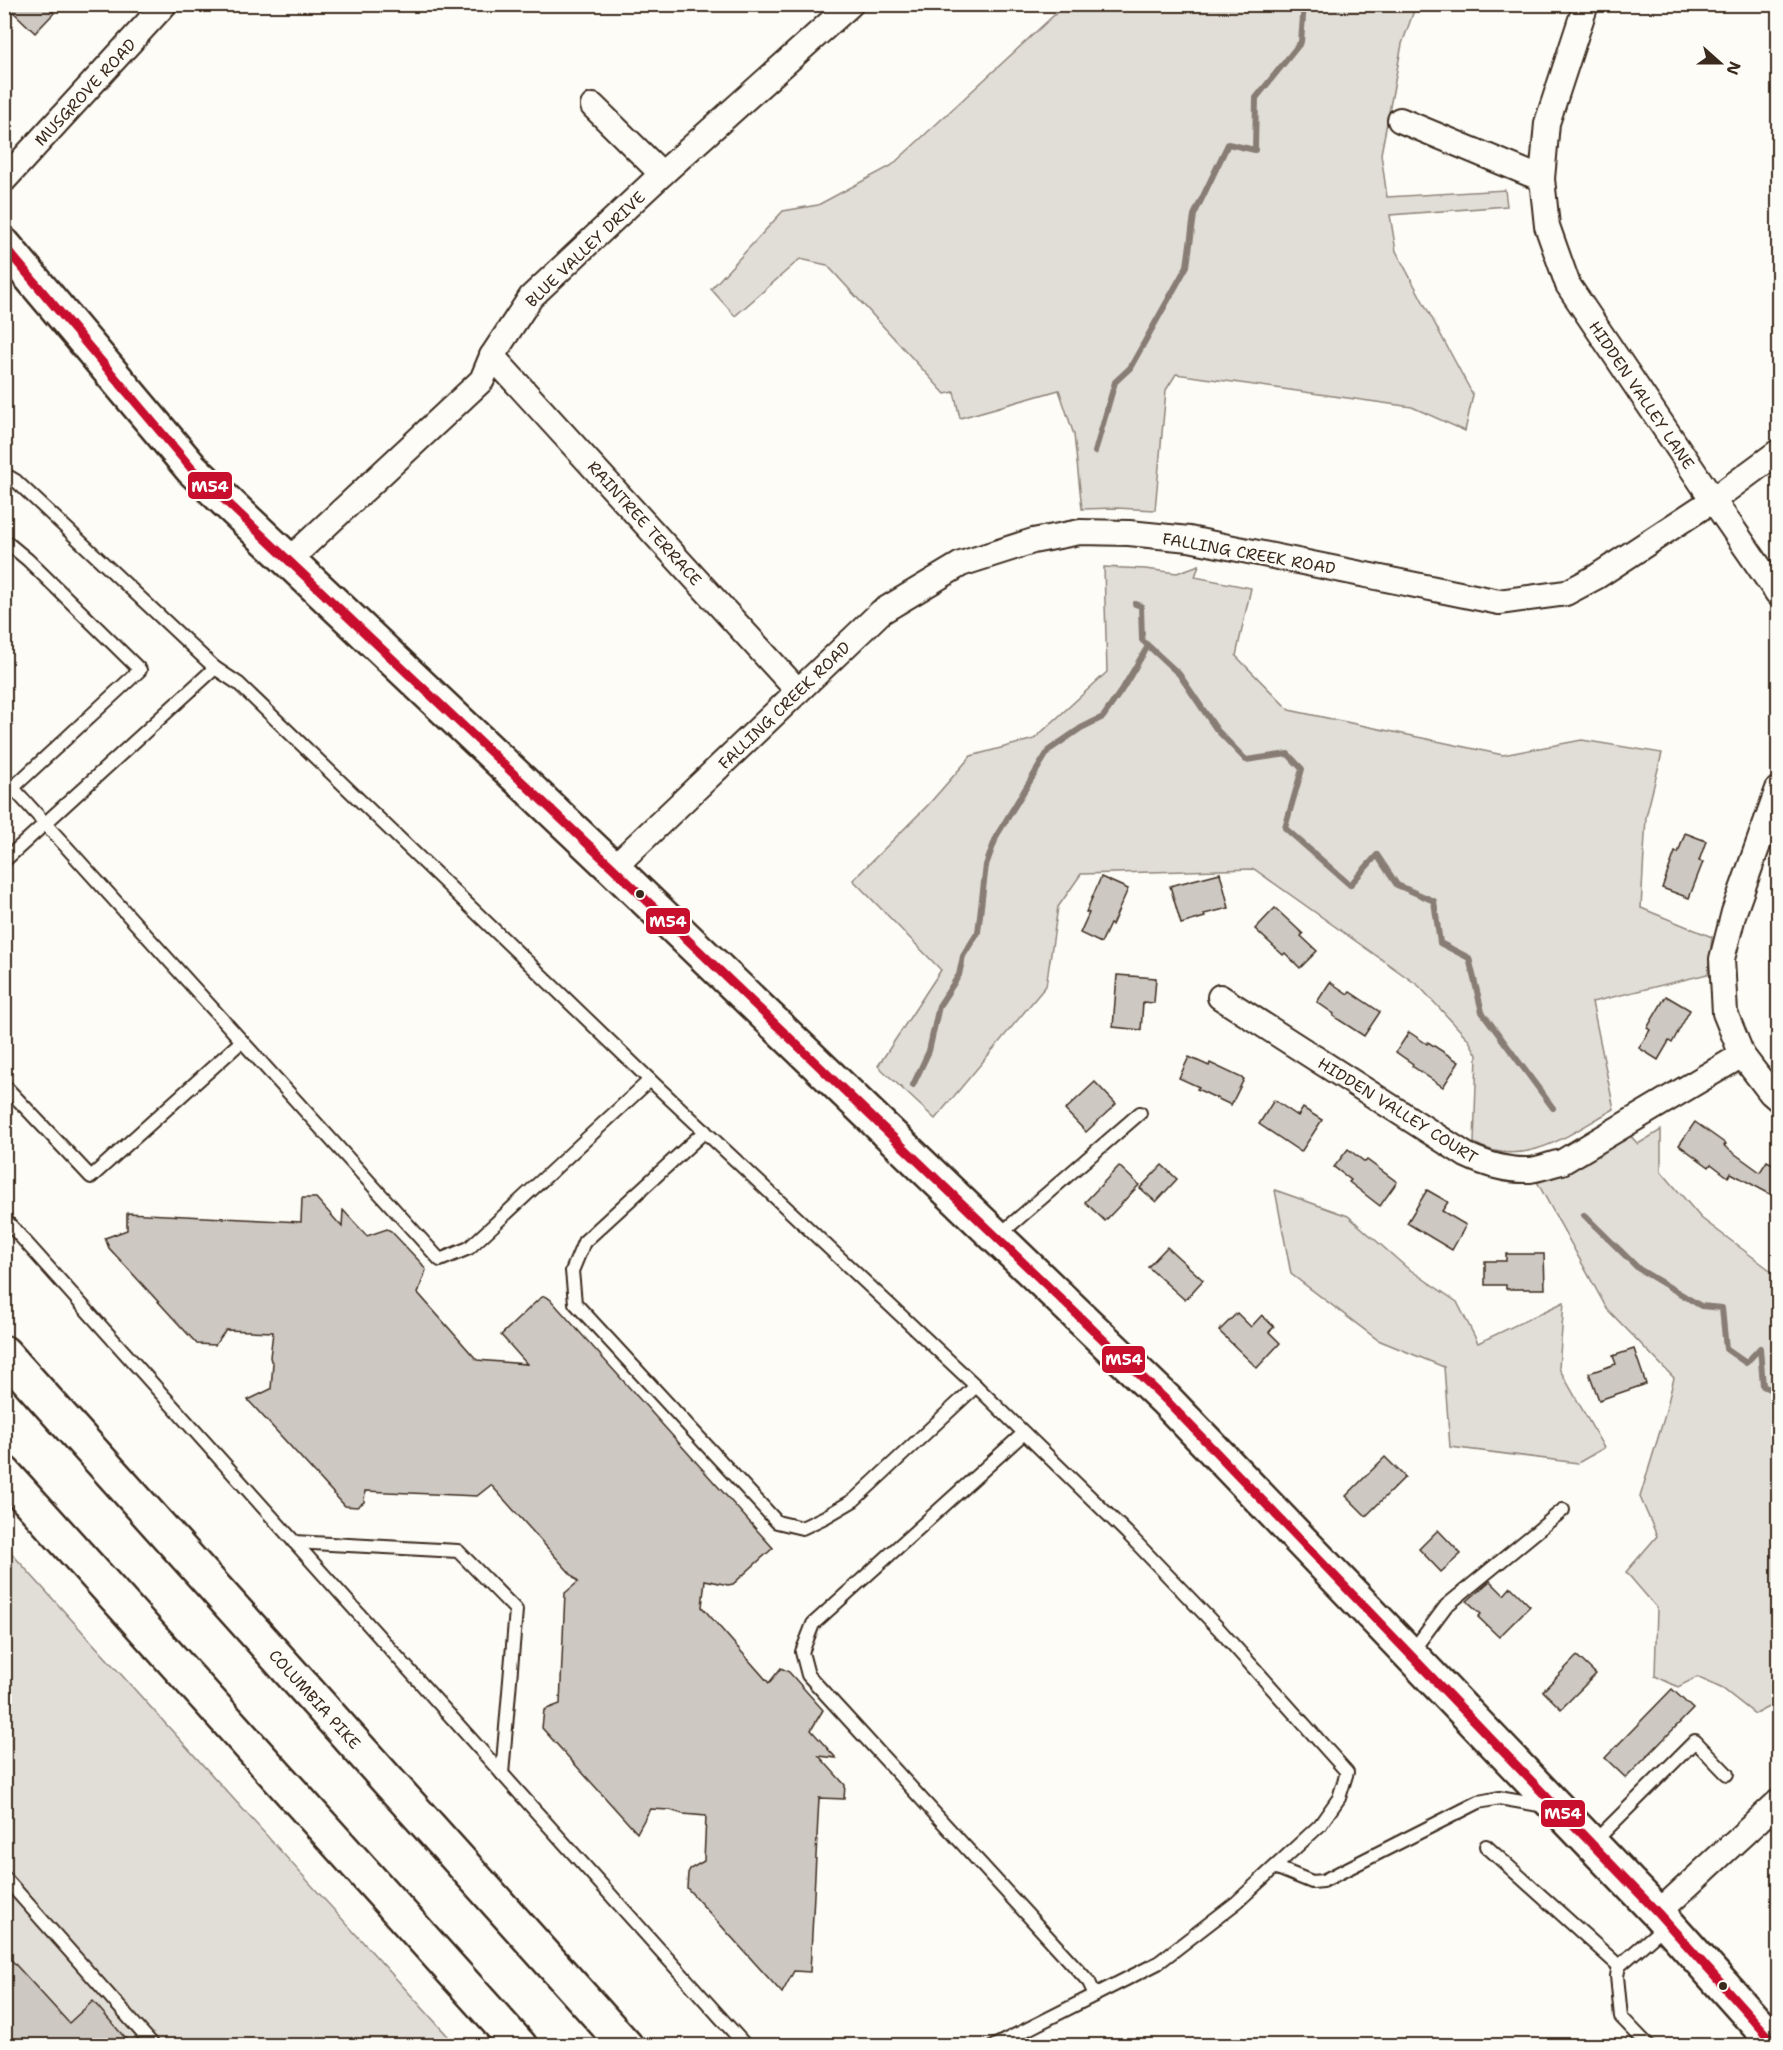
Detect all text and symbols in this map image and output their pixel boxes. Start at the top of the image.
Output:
north arrow [1690,33,1750,93]
street label: MUSGROVE ROAD [30,34,141,150]
text: N [1721,59,1746,78]
street label: BLUE VALLEY DRIVE [521,187,650,312]
street label: HIDDEN VALLEY LANE [1584,317,1699,473]
street label: RAINTREE TERRACE [583,457,706,590]
line badge: M54 [187,471,233,500]
text: M54 [191,476,229,497]
street label: FALLING CREEK ROAD [1161,528,1337,579]
street label: FALLING CREEK ROAD [714,637,855,774]
unlabelled marker [634,888,646,900]
line badge: M54 [645,907,691,935]
text: M54 [649,911,687,932]
street label: HIDDEN VALLEY COURT [1314,1053,1482,1168]
line badge: M54 [1101,1345,1146,1374]
text: M54 [1105,1349,1143,1370]
street label: COLUMBIA PIKE [264,1645,365,1754]
line badge: M54 [1540,1799,1586,1828]
text: M54 [1544,1803,1582,1824]
unlabelled marker [1717,1980,1729,1992]

